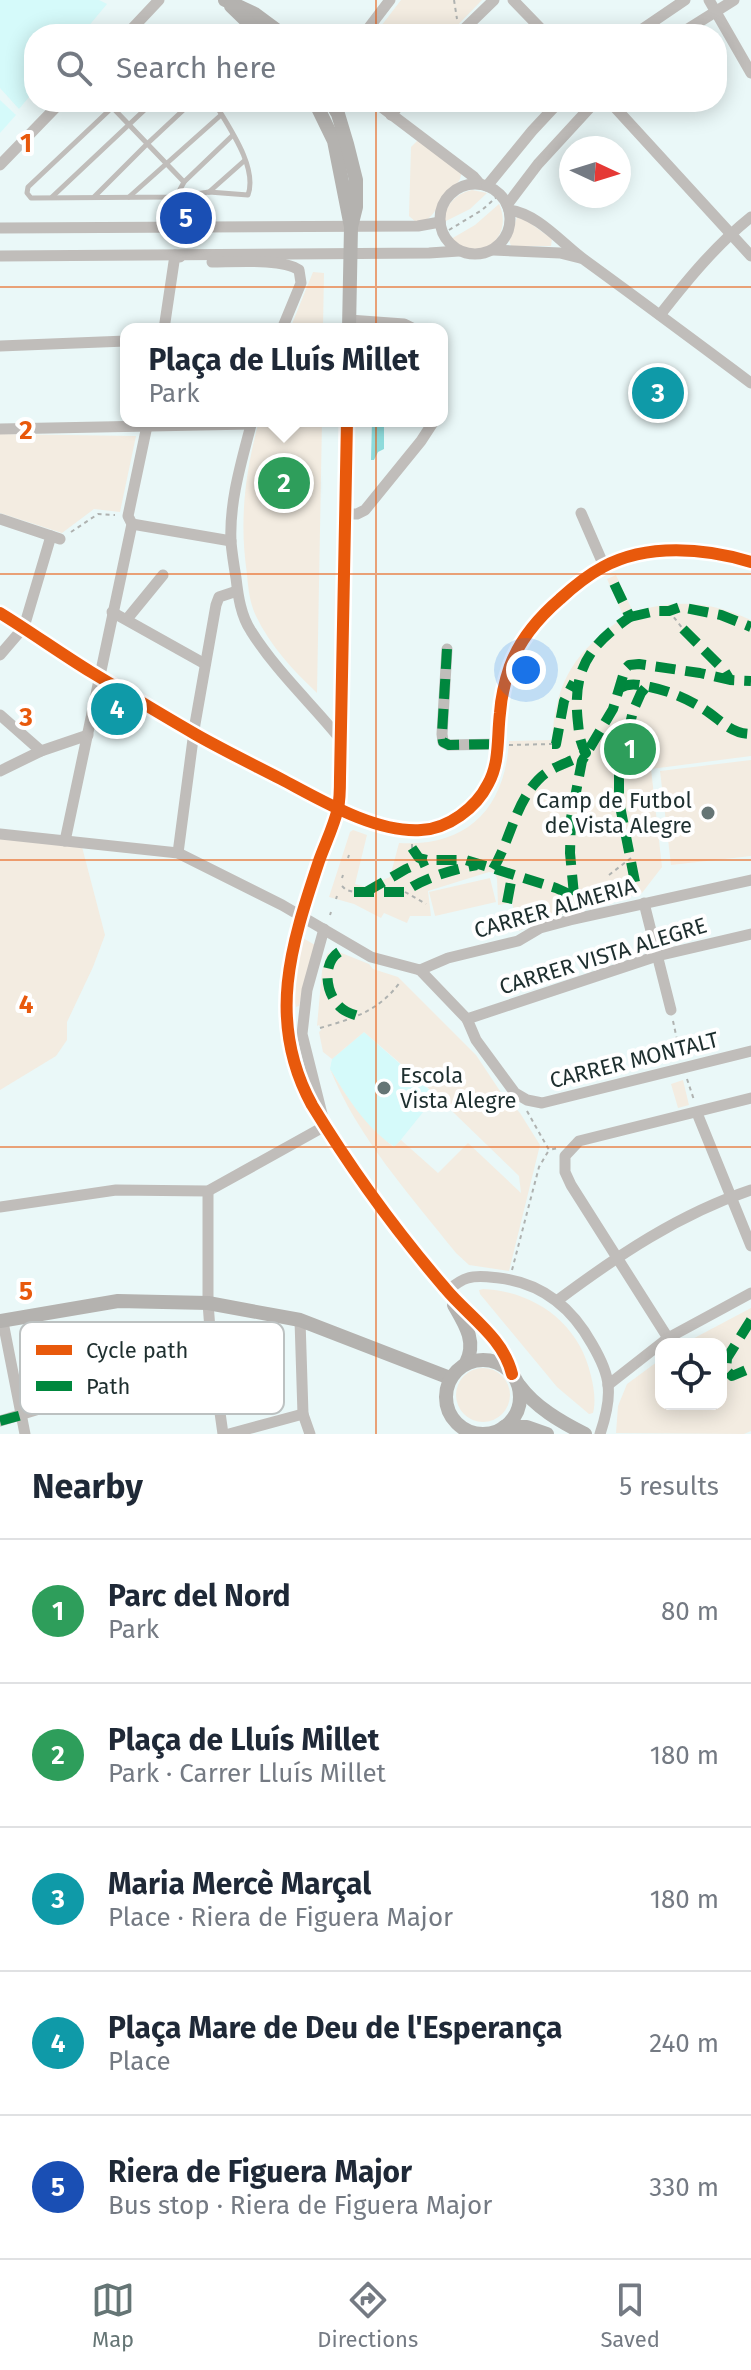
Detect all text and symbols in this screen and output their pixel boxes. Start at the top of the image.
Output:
search box [24,24,727,112]
icon: search [52,46,96,90]
text: Search here [116,50,276,86]
text: 1 [20,128,32,159]
north arrow [559,136,631,208]
pin: 5 [160,188,212,248]
popup [120,323,448,427]
text: Plaça de Lluís Millet [148,342,420,378]
pin: 3 [632,363,684,423]
text: Park [148,378,200,409]
text: 2 [19,415,33,446]
pin: 2 [258,453,310,513]
your location [506,650,546,690]
pin: 4 [91,679,143,739]
text: 3 [18,702,33,733]
pin: 1 [604,719,656,779]
place label: Camp de Futbol de Vista Alegre [536,787,692,839]
marker: Camp de Futbol de Vista Alegre [699,804,717,822]
street label: CARRER ALMERIA [471,872,639,944]
street label: CARRER VISTA ALEGRE [496,912,710,1000]
text: 4 [19,989,34,1020]
street label: CARRER MONTALT [547,1026,722,1094]
place label: Escola Vista Alegre [400,1062,517,1114]
marker: Escola Vista Alegre [375,1079,393,1097]
text: 5 [19,1276,33,1307]
legend [20,1322,284,1414]
text: Cycle path [86,1337,188,1364]
map controls [655,1338,727,1410]
button: locate [655,1338,727,1410]
text: Path [86,1373,130,1400]
text: Nearby [32,1466,143,1507]
text: 5 results [619,1471,719,1502]
text: Parc del Nord [108,1578,291,1614]
text: 1 [52,1596,64,1627]
text: 80 m [661,1596,719,1627]
text: Park [108,1614,159,1645]
text: Plaça de Lluís Millet [108,1722,379,1758]
text: 2 [51,1740,65,1771]
text: 180 m [650,1740,719,1771]
text: Park · Carrer Lluís Millet [108,1758,386,1789]
text: Maria Mercè Marçal [108,1866,371,1902]
text: 3 [51,1884,65,1915]
text: 180 m [650,1884,719,1915]
text: Place · Riera de Figuera Major [108,1902,453,1933]
text: Plaça Mare de Deu de l'Esperança [108,2010,562,2046]
text: 4 [51,2028,65,2059]
text: 240 m [649,2028,719,2059]
text: Place [108,2046,171,2077]
text: Riera de Figuera Major [108,2154,412,2190]
text: 5 [51,2172,65,2203]
text: 330 m [649,2172,719,2203]
text: Bus stop · Riera de Figuera Major [108,2190,492,2221]
tab: Map [91,2278,135,2353]
tab: Directions [317,2278,418,2353]
tab: Saved [600,2278,660,2353]

